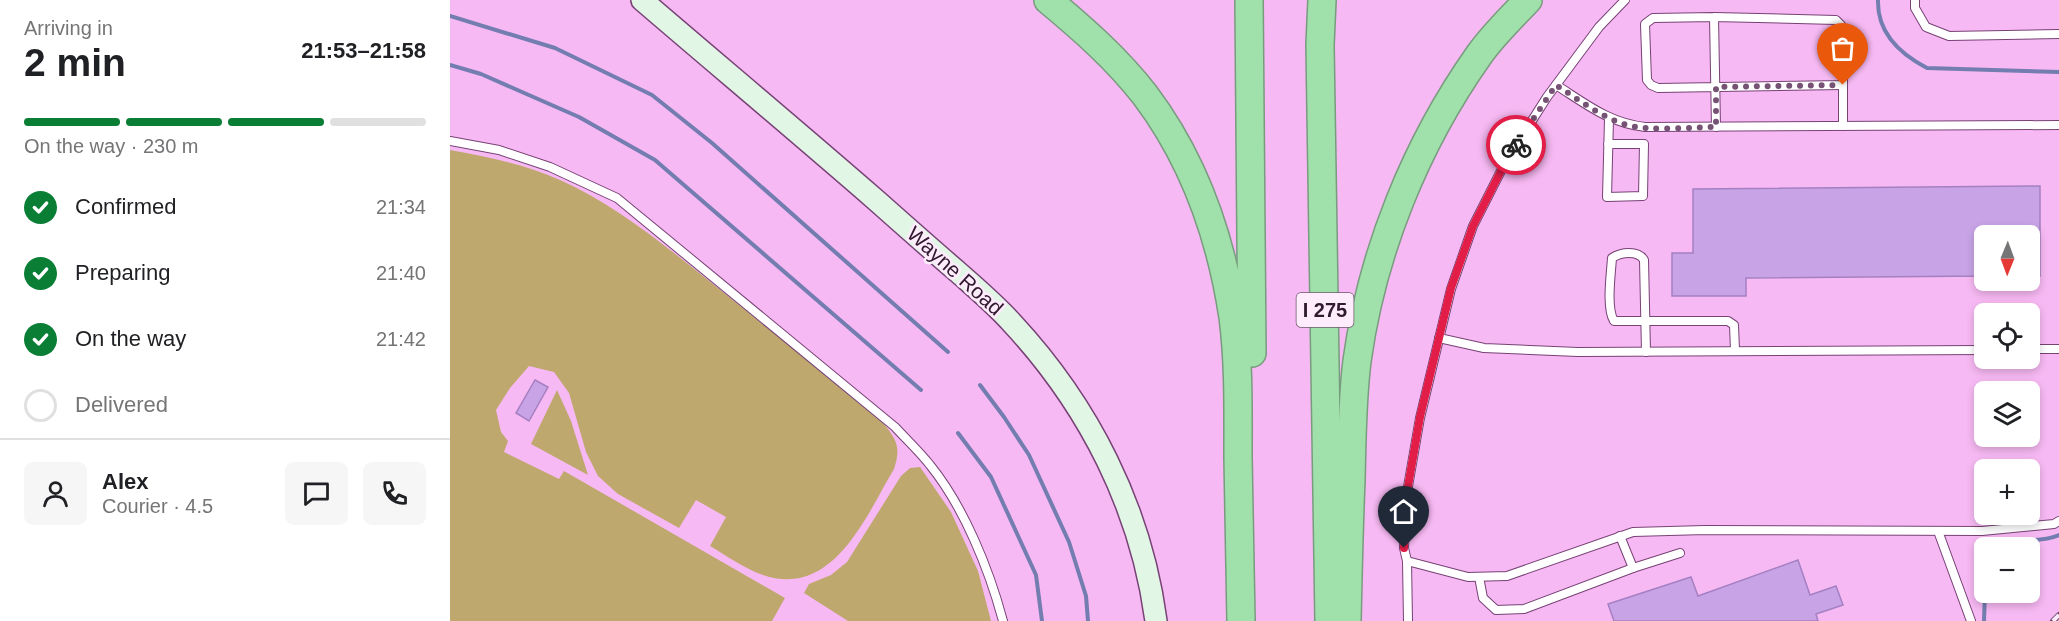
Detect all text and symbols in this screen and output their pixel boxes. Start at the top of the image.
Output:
text: Arriving in [24,17,113,39]
pin [1817,23,1868,85]
icon: bag [1826,32,1859,65]
text: 21:53–21:58 [301,38,426,63]
text: 2 min [24,41,126,84]
courier [1486,115,1546,175]
icon: bike [1500,129,1533,162]
text: On the way · 230 m [24,135,199,157]
icon: check [24,191,57,224]
text: Confirmed [75,194,176,219]
text: 21:34 [376,196,426,218]
street label: Wayne Road [903,222,1008,320]
north arrow [1974,225,2040,291]
map controls [1974,225,2040,603]
icon: check [24,257,57,290]
text: Preparing [75,260,170,285]
text: 21:40 [376,262,426,284]
road number: I 275 [1296,293,1354,327]
button: locate [1974,303,2040,369]
icon: check [24,323,57,356]
text: On the way [75,326,186,351]
text: 21:42 [376,328,426,350]
button: layers [1974,381,2040,447]
text: Delivered [75,392,168,417]
button: + [1974,459,2040,525]
button: person [24,462,87,525]
button: chat [285,462,348,525]
button: phone [363,462,426,525]
text: Alex [102,469,148,494]
pin [1378,486,1429,548]
text: Courier · 4.5 [102,495,213,517]
icon: home [1387,495,1420,528]
button: − [1974,537,2040,603]

